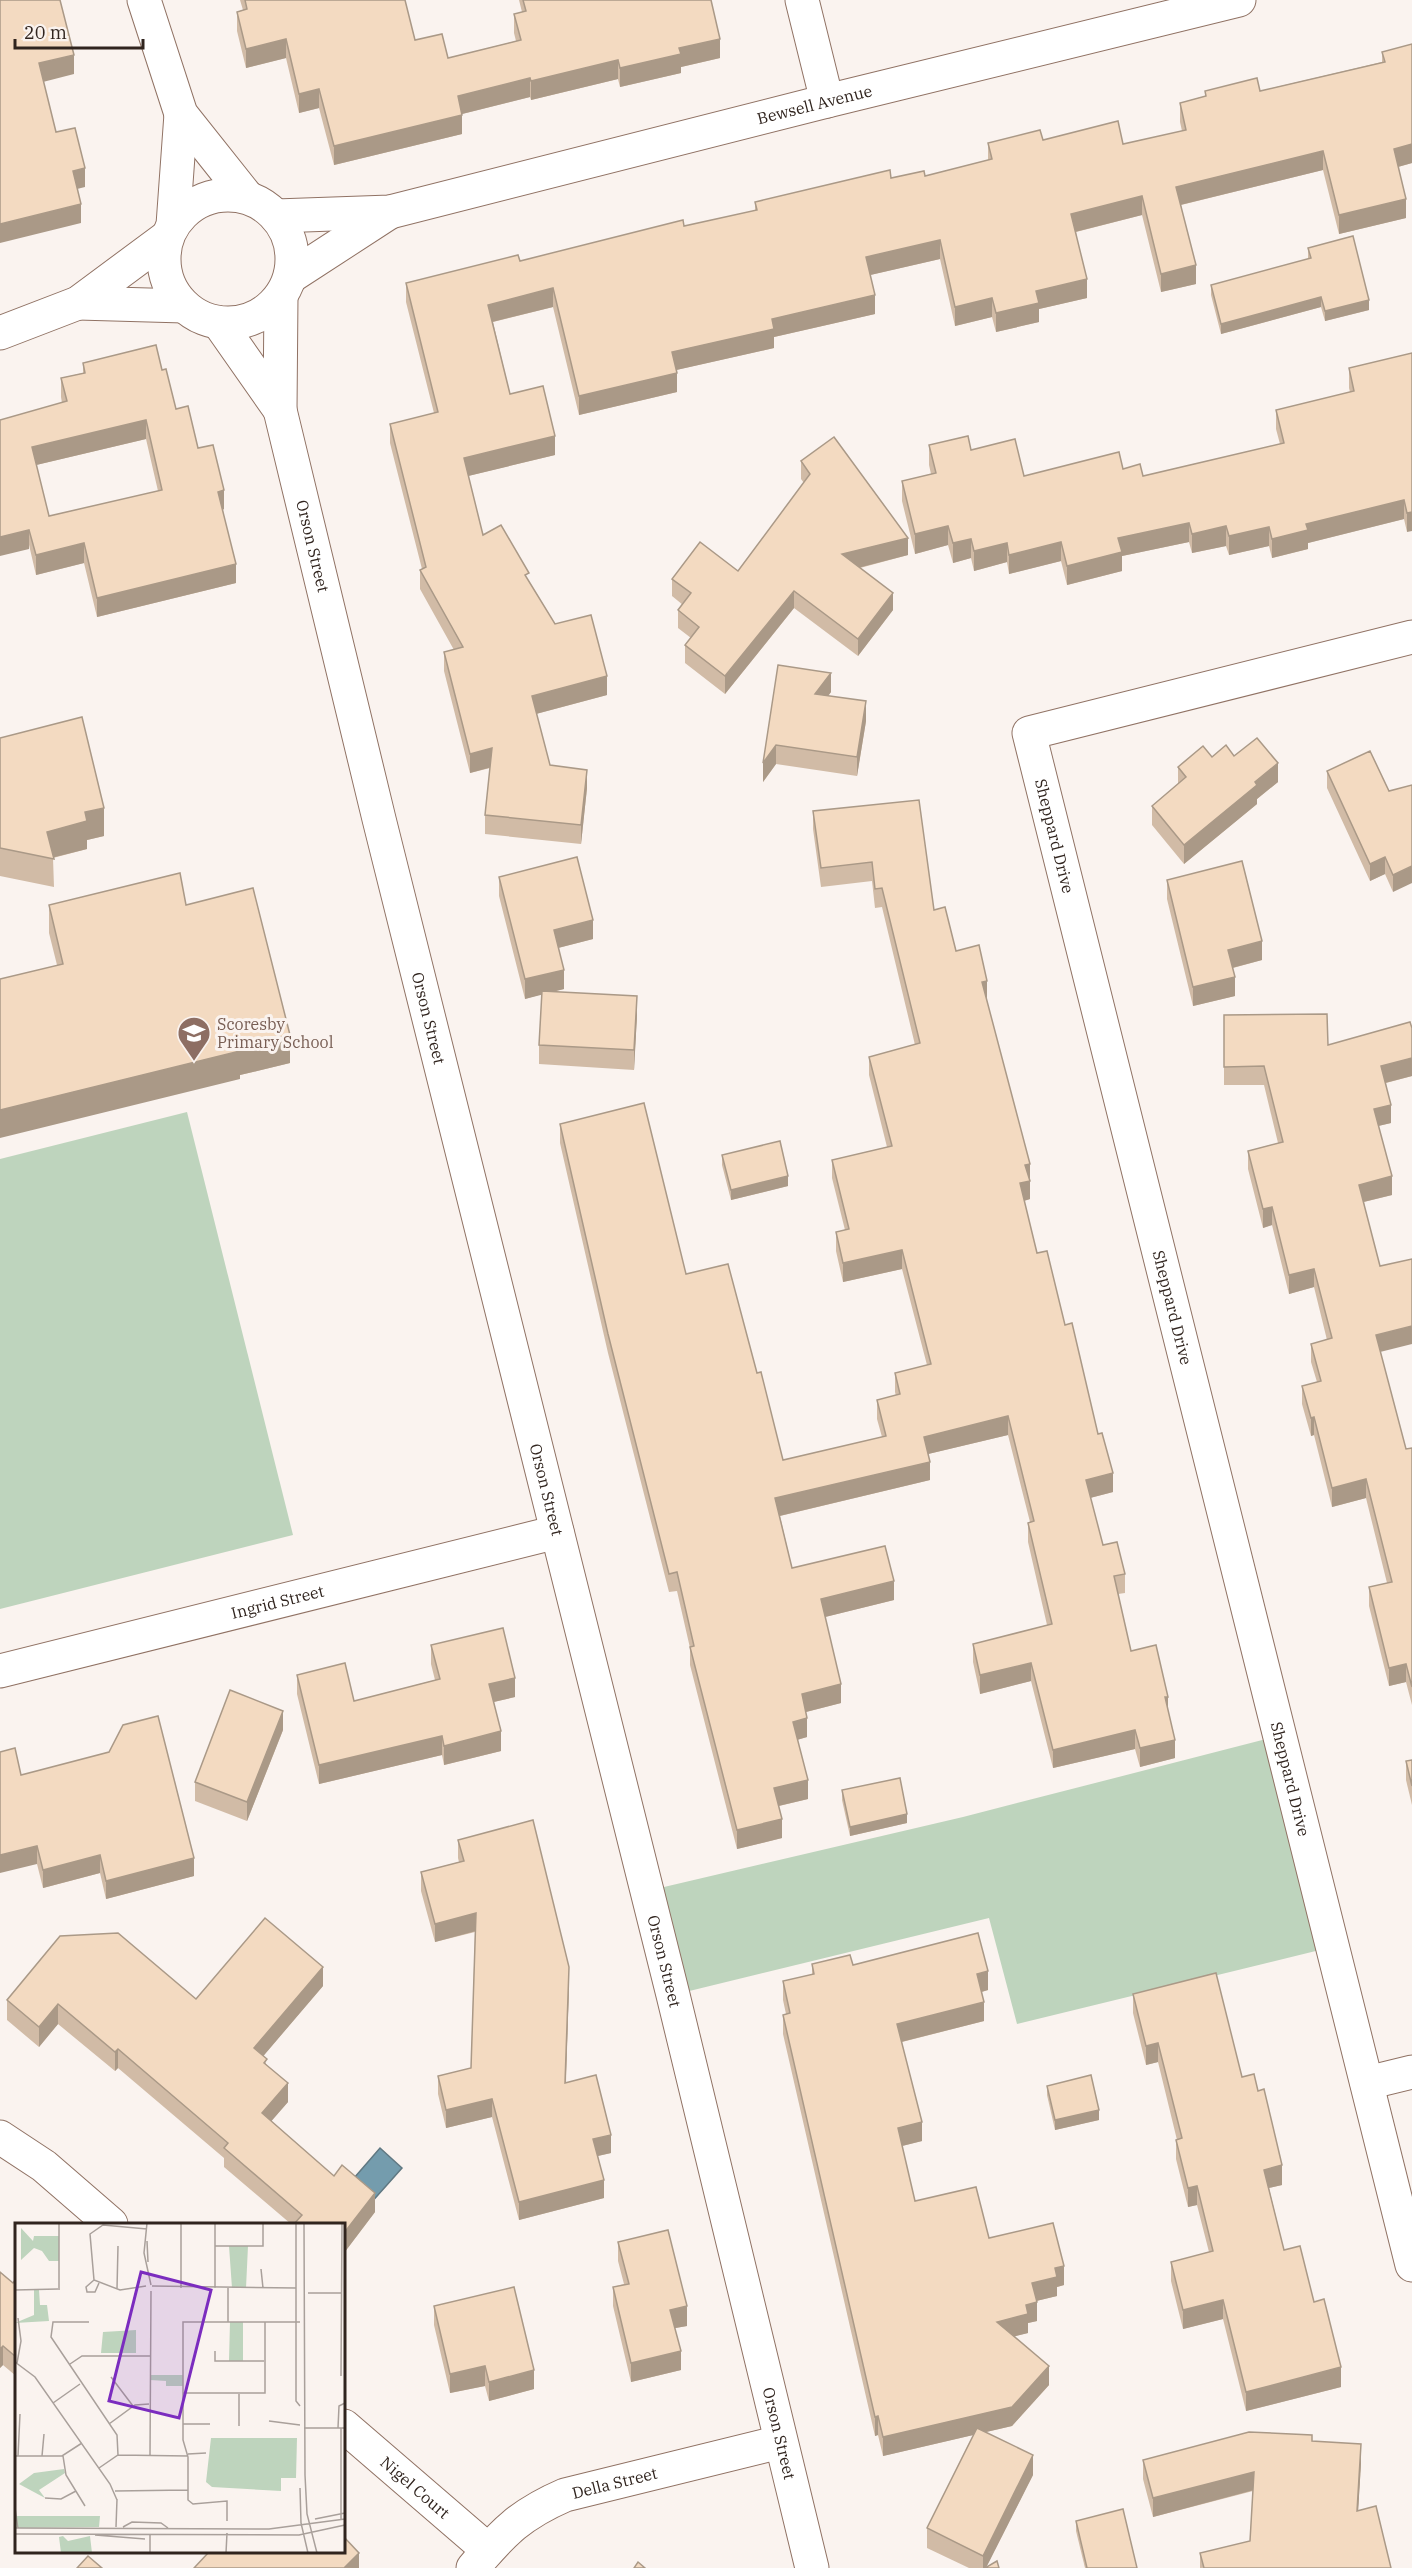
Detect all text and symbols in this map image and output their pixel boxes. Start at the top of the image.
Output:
scale bar [15,12,142,50]
text: 20 m [24,21,67,44]
street label: Bewsell Avenue [755,80,874,128]
street label: Orson Street [292,498,334,595]
street label: Sheppard Drive [1031,777,1079,895]
street label: Orson Street [408,970,450,1067]
place label: Scoresby Primary School [217,1014,334,1052]
school or university icon: Scoresby Primary School [176,1015,212,1062]
street label: Sheppard Drive [1149,1248,1197,1367]
street label: Orson Street [525,1441,568,1538]
street label: Ingrid Street [229,1580,326,1623]
street label: Sheppard Drive [1267,1720,1314,1838]
street label: Orson Street [643,1913,686,2010]
inset map [15,2223,345,2553]
street label: Orson Street [758,2385,800,2482]
street label: Nigel Court [376,2452,454,2523]
street label: Della Street [570,2463,660,2503]

